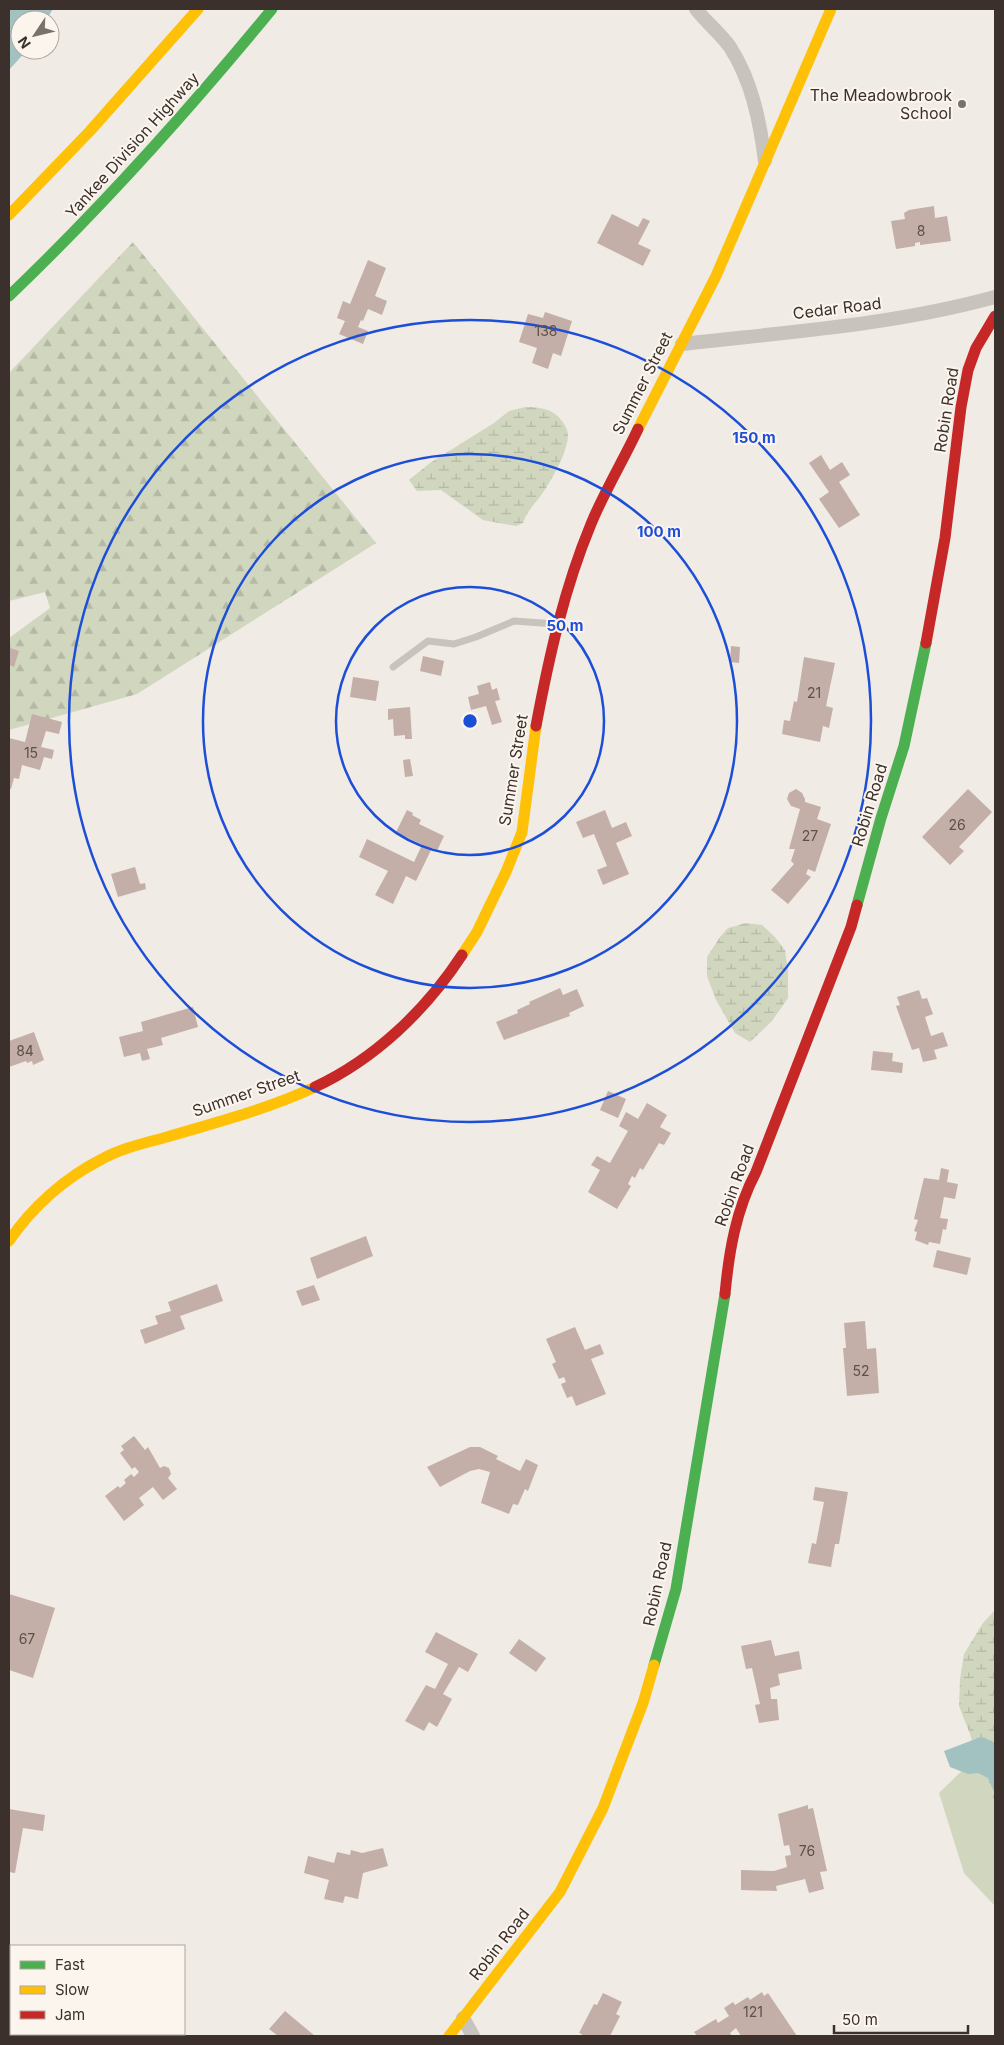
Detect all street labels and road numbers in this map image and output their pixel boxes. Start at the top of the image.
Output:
street label: Yankee Division Highway [61,68,203,222]
street label: Cedar Road [792,293,882,323]
street label: Summer Street [607,328,677,438]
street label: Robin Road [929,366,963,454]
street label: Summer Street [494,713,532,827]
street label: Robin Road [847,761,891,849]
street label: Summer Street [189,1065,303,1121]
street label: Robin Road [710,1141,758,1229]
street label: Robin Road [638,1540,676,1628]
street label: Robin Road [465,1904,533,1984]

